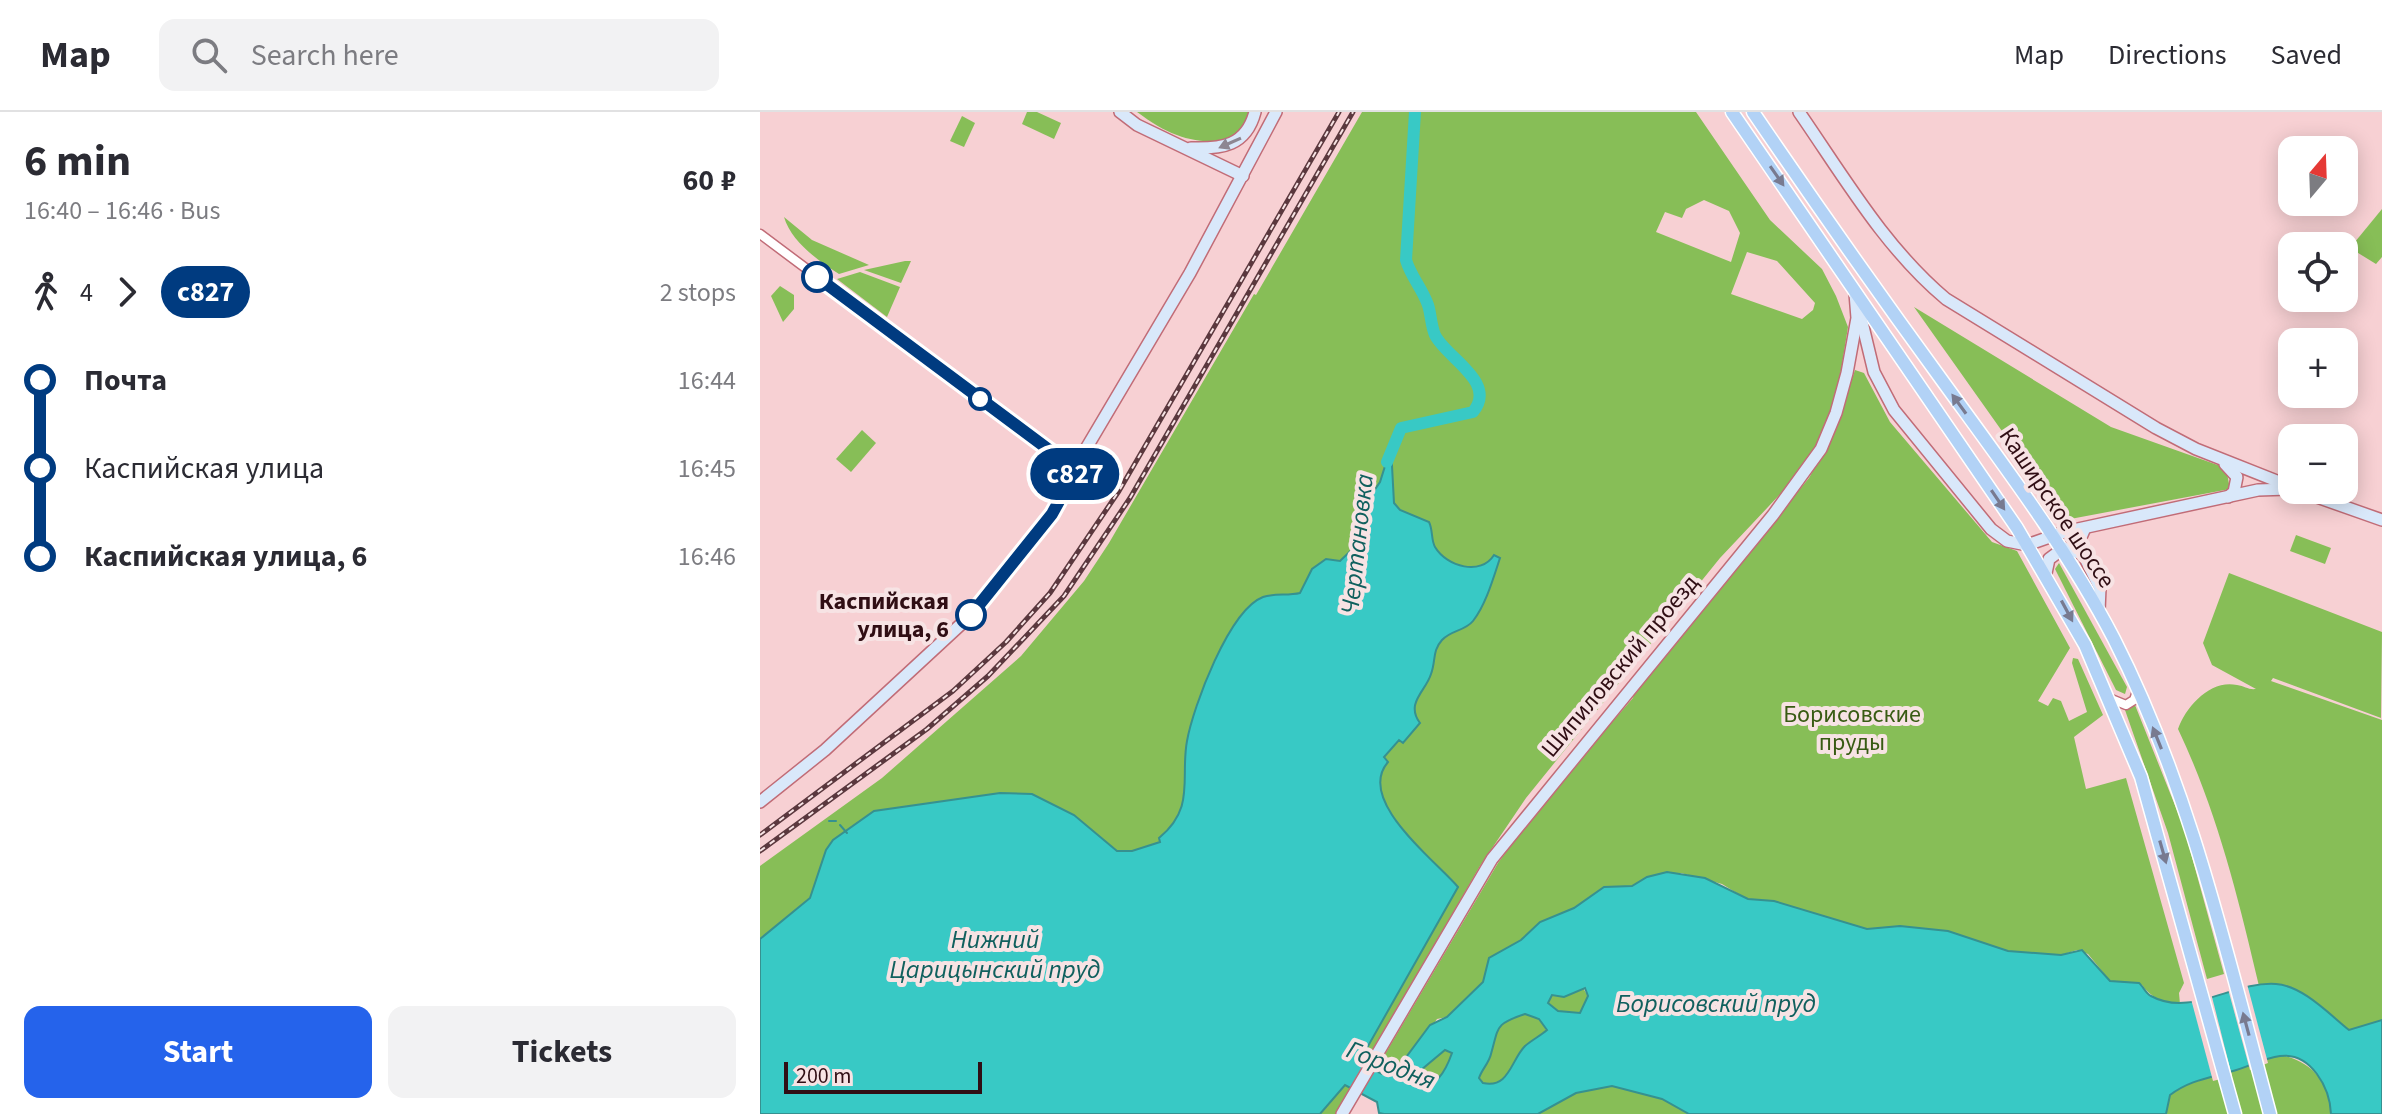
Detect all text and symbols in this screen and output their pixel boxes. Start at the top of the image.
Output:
search box [159,19,719,91]
text: Map [40,28,111,82]
icon: search [187,33,231,77]
text: Search here [251,34,399,77]
text: Map [2014,35,2064,75]
text: Directions [2108,35,2227,75]
text: Saved [2271,35,2342,75]
text: 6 min [24,130,131,193]
one-way arrow [1218,136,1241,149]
north arrow [2278,136,2358,216]
map controls [2278,136,2358,504]
text: 60 ₽ [682,159,736,202]
one-way arrow [1769,166,1784,187]
text: 16:40 – 16:46 · Bus [24,192,220,229]
button: locate [2278,232,2358,312]
unlabelled marker [802,262,832,292]
icon: walk [24,270,68,314]
icon: forward [105,270,149,314]
text: с827 [177,272,234,312]
text: 4 [80,274,93,311]
text: 2 stops [660,274,736,311]
button: + [2278,328,2358,408]
text: Почта [84,359,167,402]
text: 16:44 [678,362,736,399]
unlabelled marker [969,388,991,410]
one-way arrow [1952,394,1967,415]
street label: Каширское шоссе [1990,421,2124,595]
button: − [2278,424,2358,504]
text: Каспийская улица [84,447,324,490]
line badge: с827 [1019,448,1131,500]
text: 16:45 [678,450,736,487]
text: с827 [1046,454,1104,494]
water label: Чертановка [1331,472,1383,616]
one-way arrow [1990,489,2005,511]
text: Каспийская улица, 6 [84,535,367,578]
text: 16:46 [678,538,736,575]
street label: Шипиловский проезд [1533,567,1707,765]
place label: Каспийская улица, 6 [819,584,949,647]
marker: Каспийская улица, 6 [956,600,986,630]
one-way arrow [2061,600,2074,623]
park label: Борисовские пруды [1783,697,1921,760]
one-way arrow [2150,726,2163,750]
one-way arrow [2157,841,2170,865]
water label: Нижний Царицынский пруд [889,921,1101,988]
water label: Борисовский пруд [1616,985,1816,1022]
button: Start [24,1006,372,1098]
button: Tickets [388,1006,736,1098]
one-way arrow [2240,1012,2252,1037]
water label: Городня [1341,1031,1441,1099]
scale bar [784,1058,982,1094]
text: 200 m [796,1060,851,1092]

